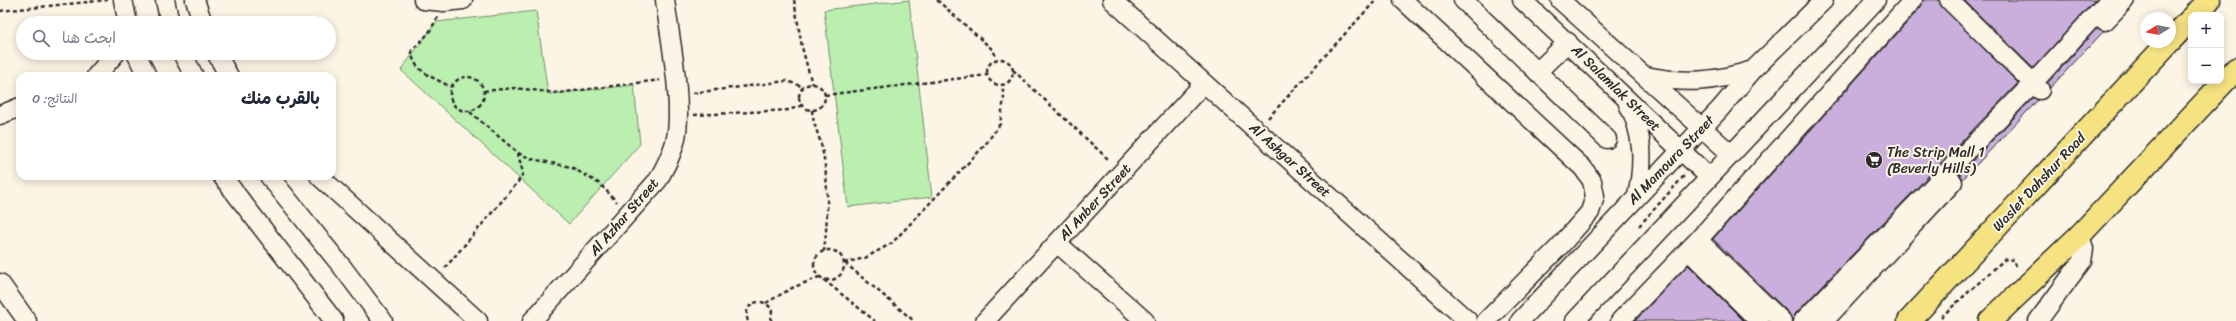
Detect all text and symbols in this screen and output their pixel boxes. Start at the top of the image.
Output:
north arrow [2140,12,2176,48]
map controls [2188,12,2224,84]
button: + [2188,12,2224,48]
search box [16,16,336,60]
text: ابحث هنا [62,25,116,51]
icon: search [30,27,52,49]
street label: Al Salamlak Street [1564,38,1667,138]
button: − [2188,48,2224,84]
text: بالقرب منك [241,83,320,113]
text: النتائج: 0 [32,87,78,110]
street label: Al Mamoura Street [1621,108,1722,212]
street label: Al Ashgar Street [1242,115,1337,204]
street label: Waslet Dahshur Road [1986,125,2093,237]
place label: The Strip Mall 1 (Beverly Hills) [1887,140,1984,181]
supermarket icon: The Strip Mall 1 (Beverly Hills) [1864,150,1884,170]
street label: Al Anber Street [1052,158,1138,247]
street label: Al Azhar Street [582,172,665,263]

